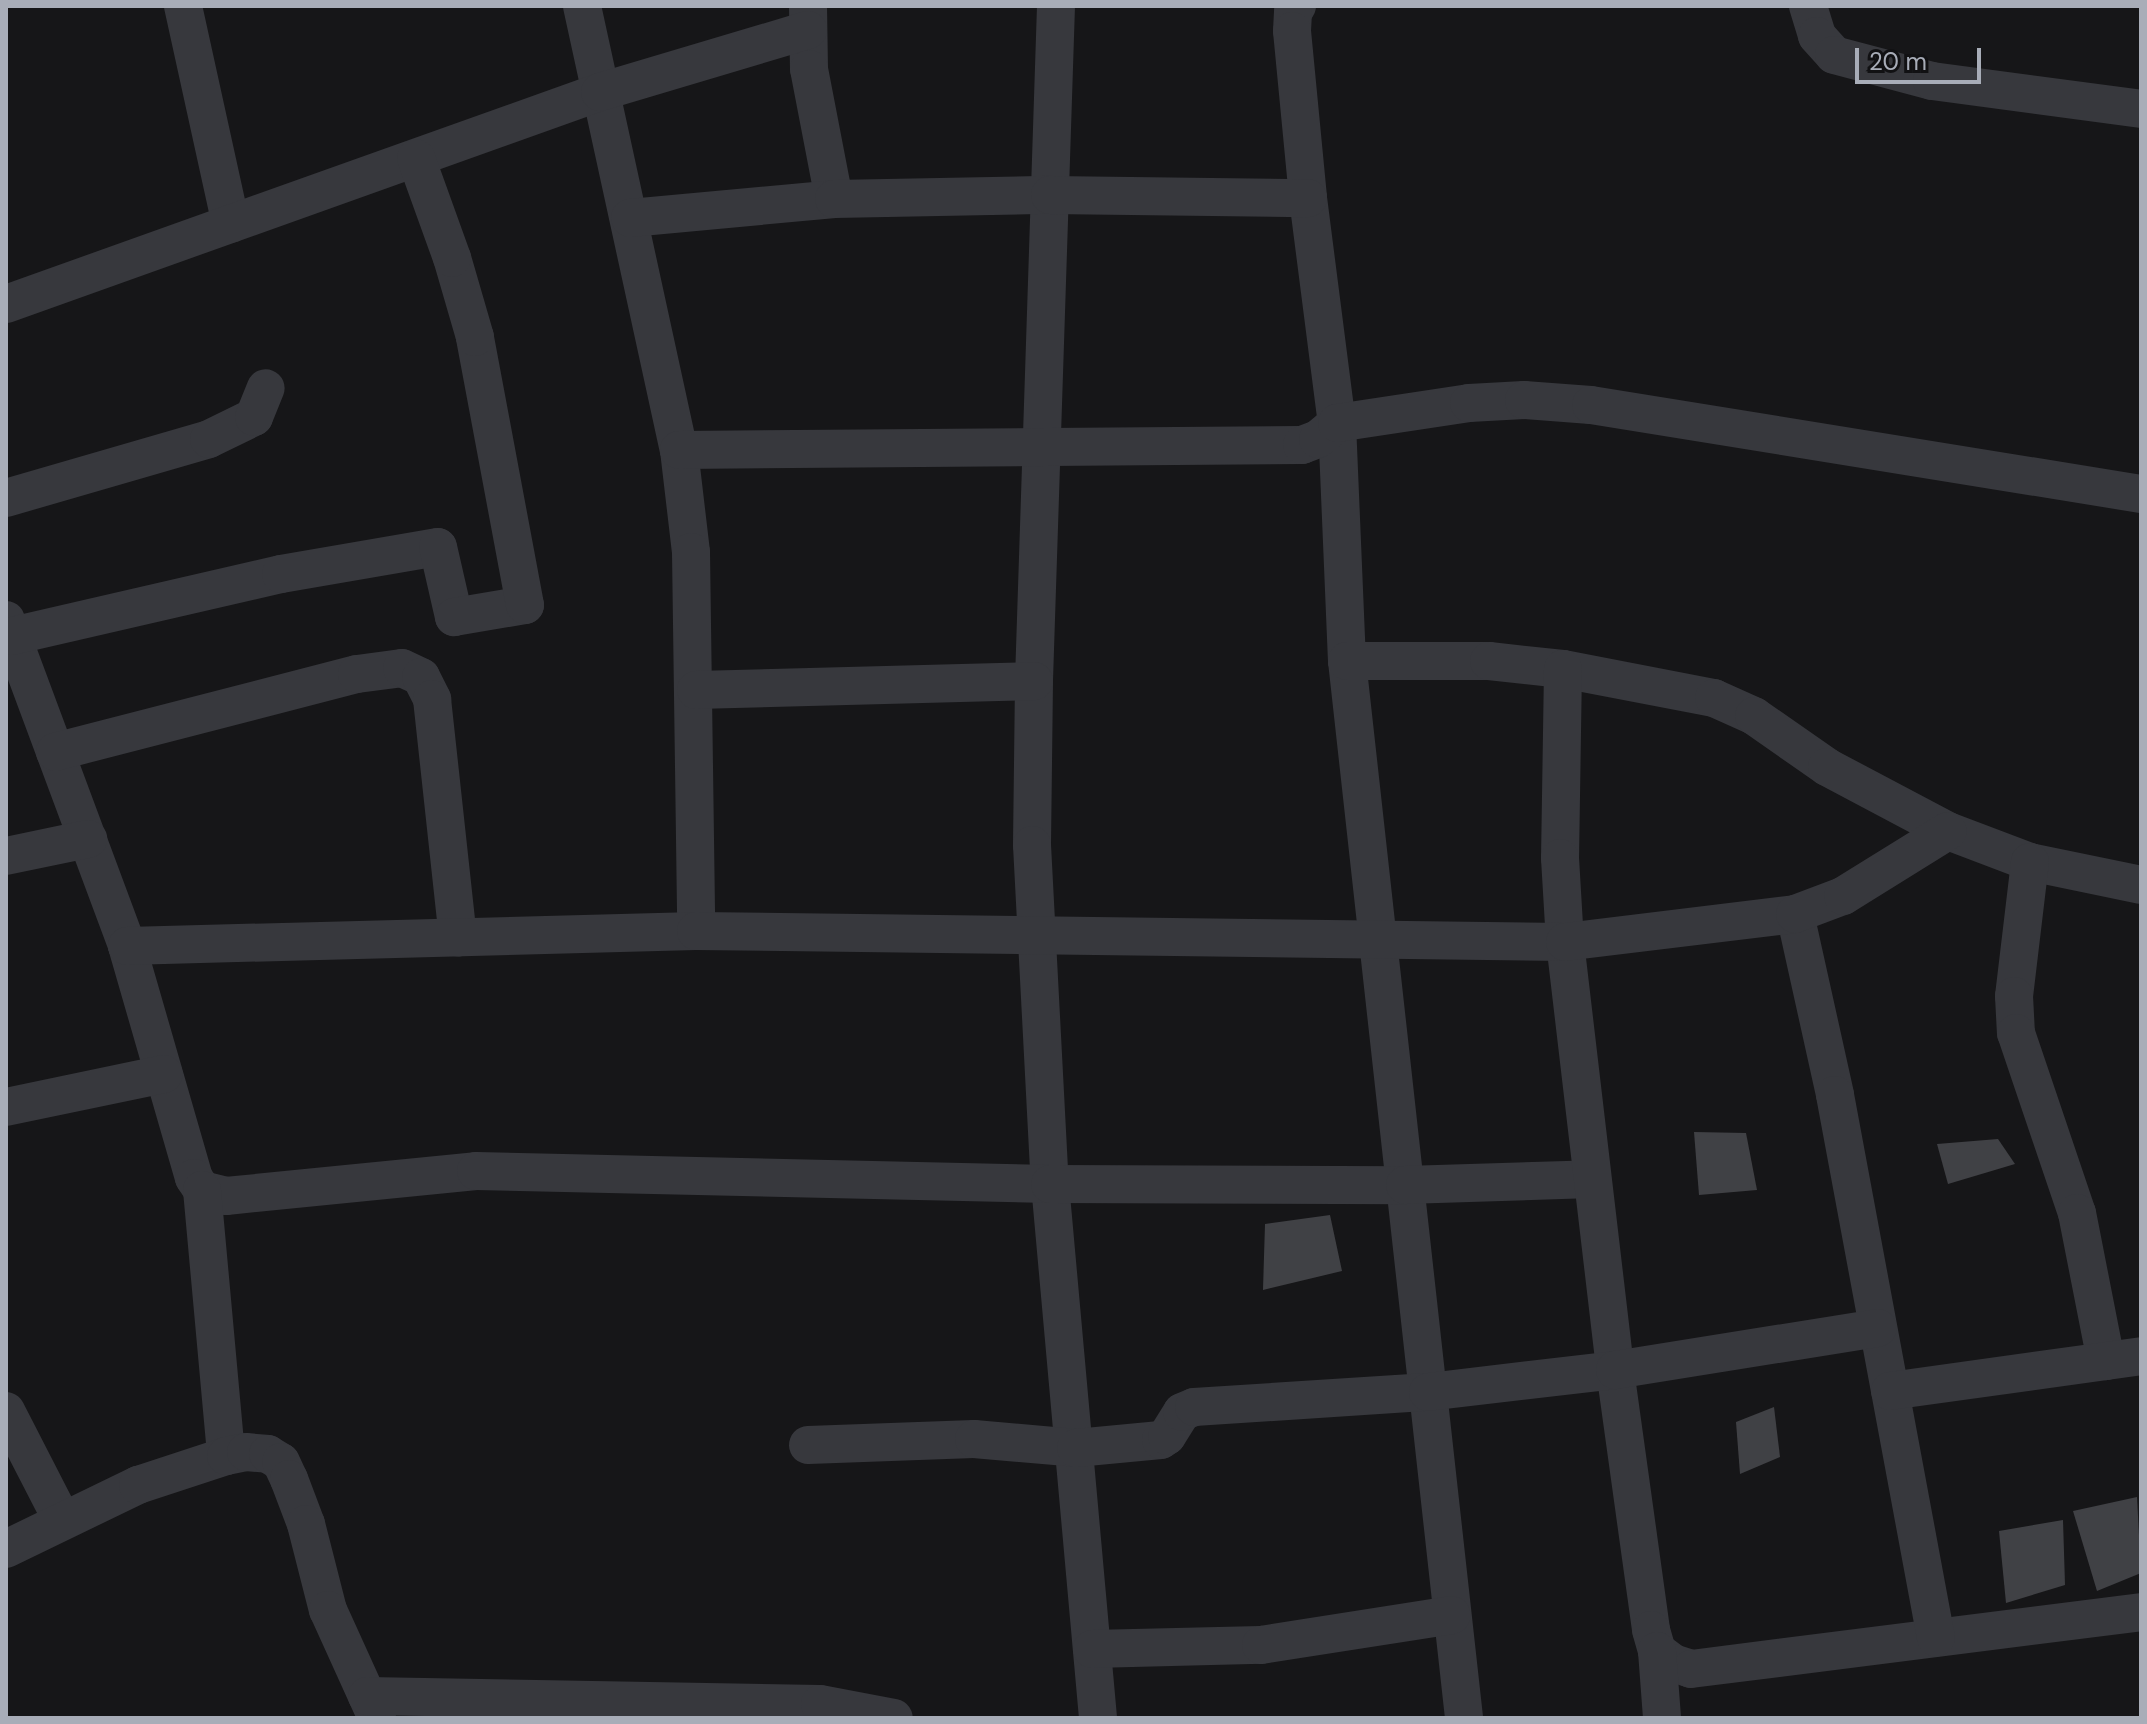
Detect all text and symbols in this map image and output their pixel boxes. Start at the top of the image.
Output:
scale bar [1859,32,1985,82]
text: 20 m [1869,46,1927,77]

